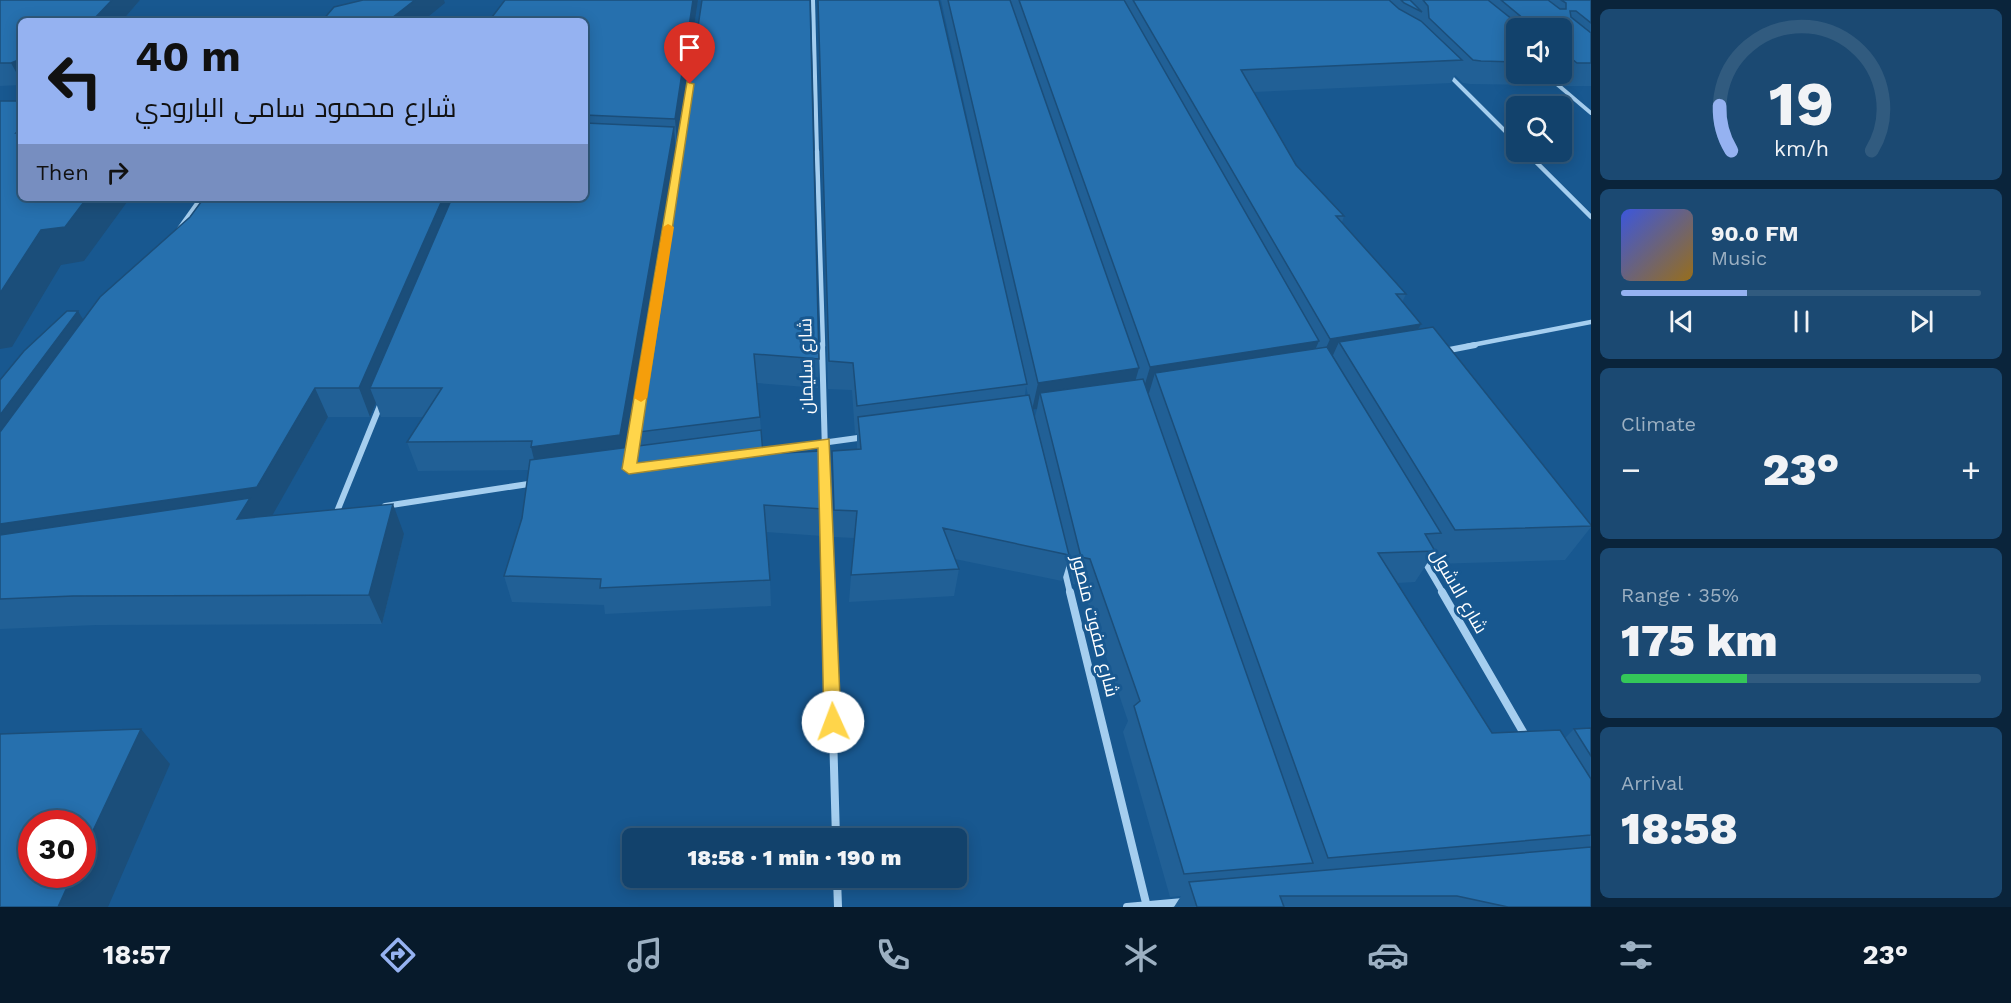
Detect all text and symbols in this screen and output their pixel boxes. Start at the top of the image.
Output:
map controls [1506,18,1572,162]
button: sound [1506,18,1572,84]
pin [664,22,715,84]
icon: arrive [673,31,706,64]
text: 40 m [135,32,241,81]
icon: left [36,42,114,120]
text: 19 [1768,67,1834,140]
text: شارع محمود سامى البارودي [135,92,457,124]
button: search [1506,96,1572,162]
text: km/h [1773,137,1829,162]
icon: right [101,156,134,189]
text: Then [36,160,89,185]
text: 90.0 FM [1711,221,1799,246]
text: Music [1711,246,1767,270]
icon: previous [1665,305,1698,338]
icon: pause [1785,305,1818,338]
icon: next [1905,305,1938,338]
street label: شارع سليمان [794,318,819,414]
text: Climate [1621,412,1696,436]
text: 23° [1763,443,1839,496]
text: − [1621,450,1641,489]
text: + [1961,450,1981,489]
street label: شارع الاشول [1425,544,1492,638]
street label: شارع صفوت منصور [1066,552,1123,699]
text: Range · 35% [1621,583,1739,607]
text: 175 km [1621,614,1778,667]
position arrow [801,690,865,754]
text: Arrival [1621,771,1683,795]
text: 18:58 [1621,802,1738,855]
speed limit sign: 30 [18,810,96,888]
text: 18:58 · 1 min · 190 m [688,845,901,870]
icon: directions [377,934,419,976]
icon: music [624,934,666,976]
icon: phone [872,934,914,976]
icon: climate [1120,934,1162,976]
icon: car [1367,934,1409,976]
icon: filters [1615,934,1657,976]
text: 18:57 [103,939,171,971]
text: 23° [1863,939,1908,971]

